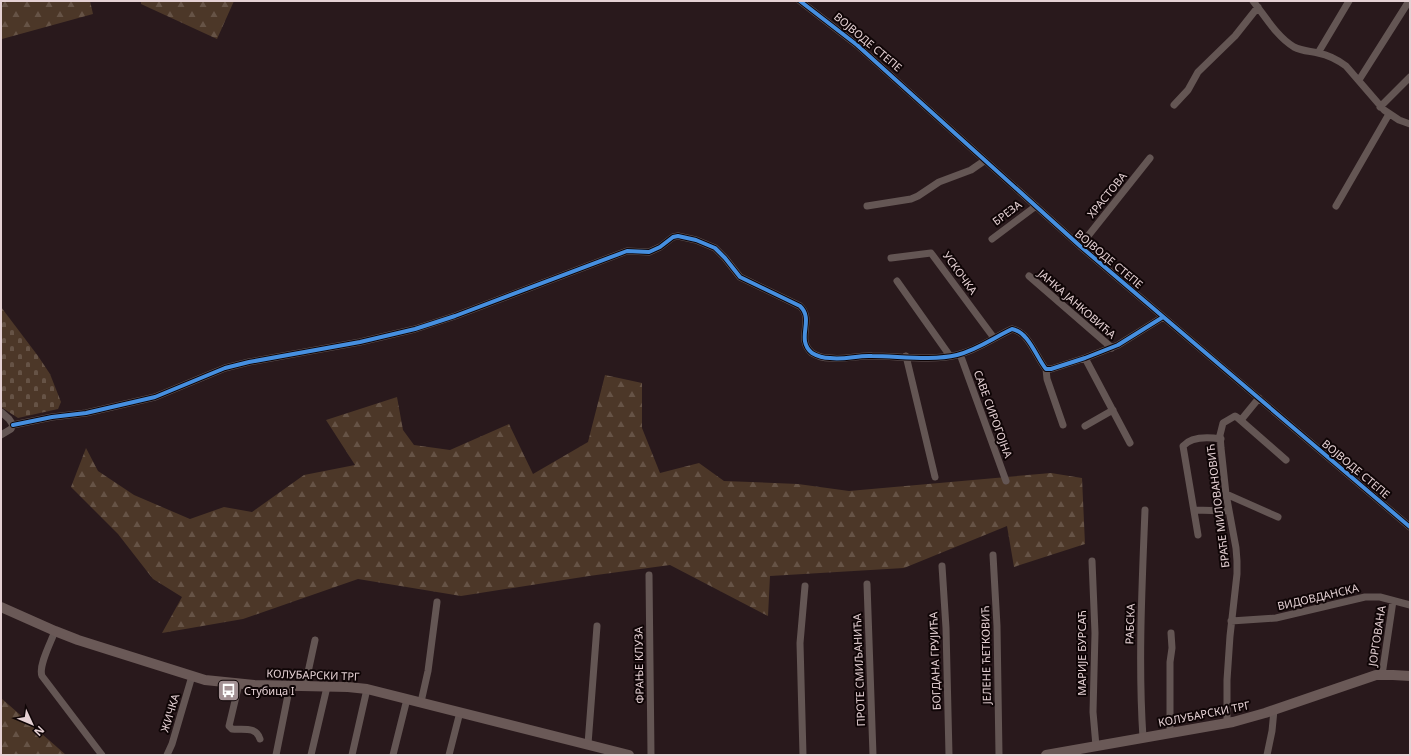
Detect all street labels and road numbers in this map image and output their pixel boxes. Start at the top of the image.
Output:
street label: ВОЈВОДЕ СТЕПЕ [831,9,905,74]
street label: ХРАСТОВА [1084,168,1130,221]
street label: БРЕЗА [989,196,1025,228]
street label: ВОЈВОДЕ СТЕПЕ [1072,226,1146,291]
street label: УСКОЧКА [940,248,982,298]
street label: ЈАНКА ЈАНКОВИЋА [1034,265,1120,342]
street label: САВЕ СИРОГОЈНА [971,368,1017,461]
street label: ВОЈВОДЕ СТЕПЕ [1319,436,1393,501]
street label: БРАЋЕ МИЛОВАНОВИЋ [1202,443,1233,569]
street label: ВИДОВДАНСКА [1276,580,1361,613]
street label: РАБСКА [1121,602,1138,645]
street label: ЈОРГОВАНА [1364,604,1389,668]
street label: ЈЕЛЕНЕ ЋЕТКОВИЋ [977,605,994,705]
street label: МАРИЈЕ БУРСАЋ [1074,610,1089,696]
street label: БОГДАНА ГРУЈИЋА [925,611,944,711]
street label: ПРОТЕ СМИЉАНИЋА [849,612,868,727]
street label: ФРАЊЕ КЛУЗА [630,625,647,704]
street label: КОЛУБАРСКИ ТРГ [266,665,360,684]
street label: ЖИЧКА [157,691,183,734]
street label: КОЛУБАРСКИ ТРГ [1157,697,1251,730]

